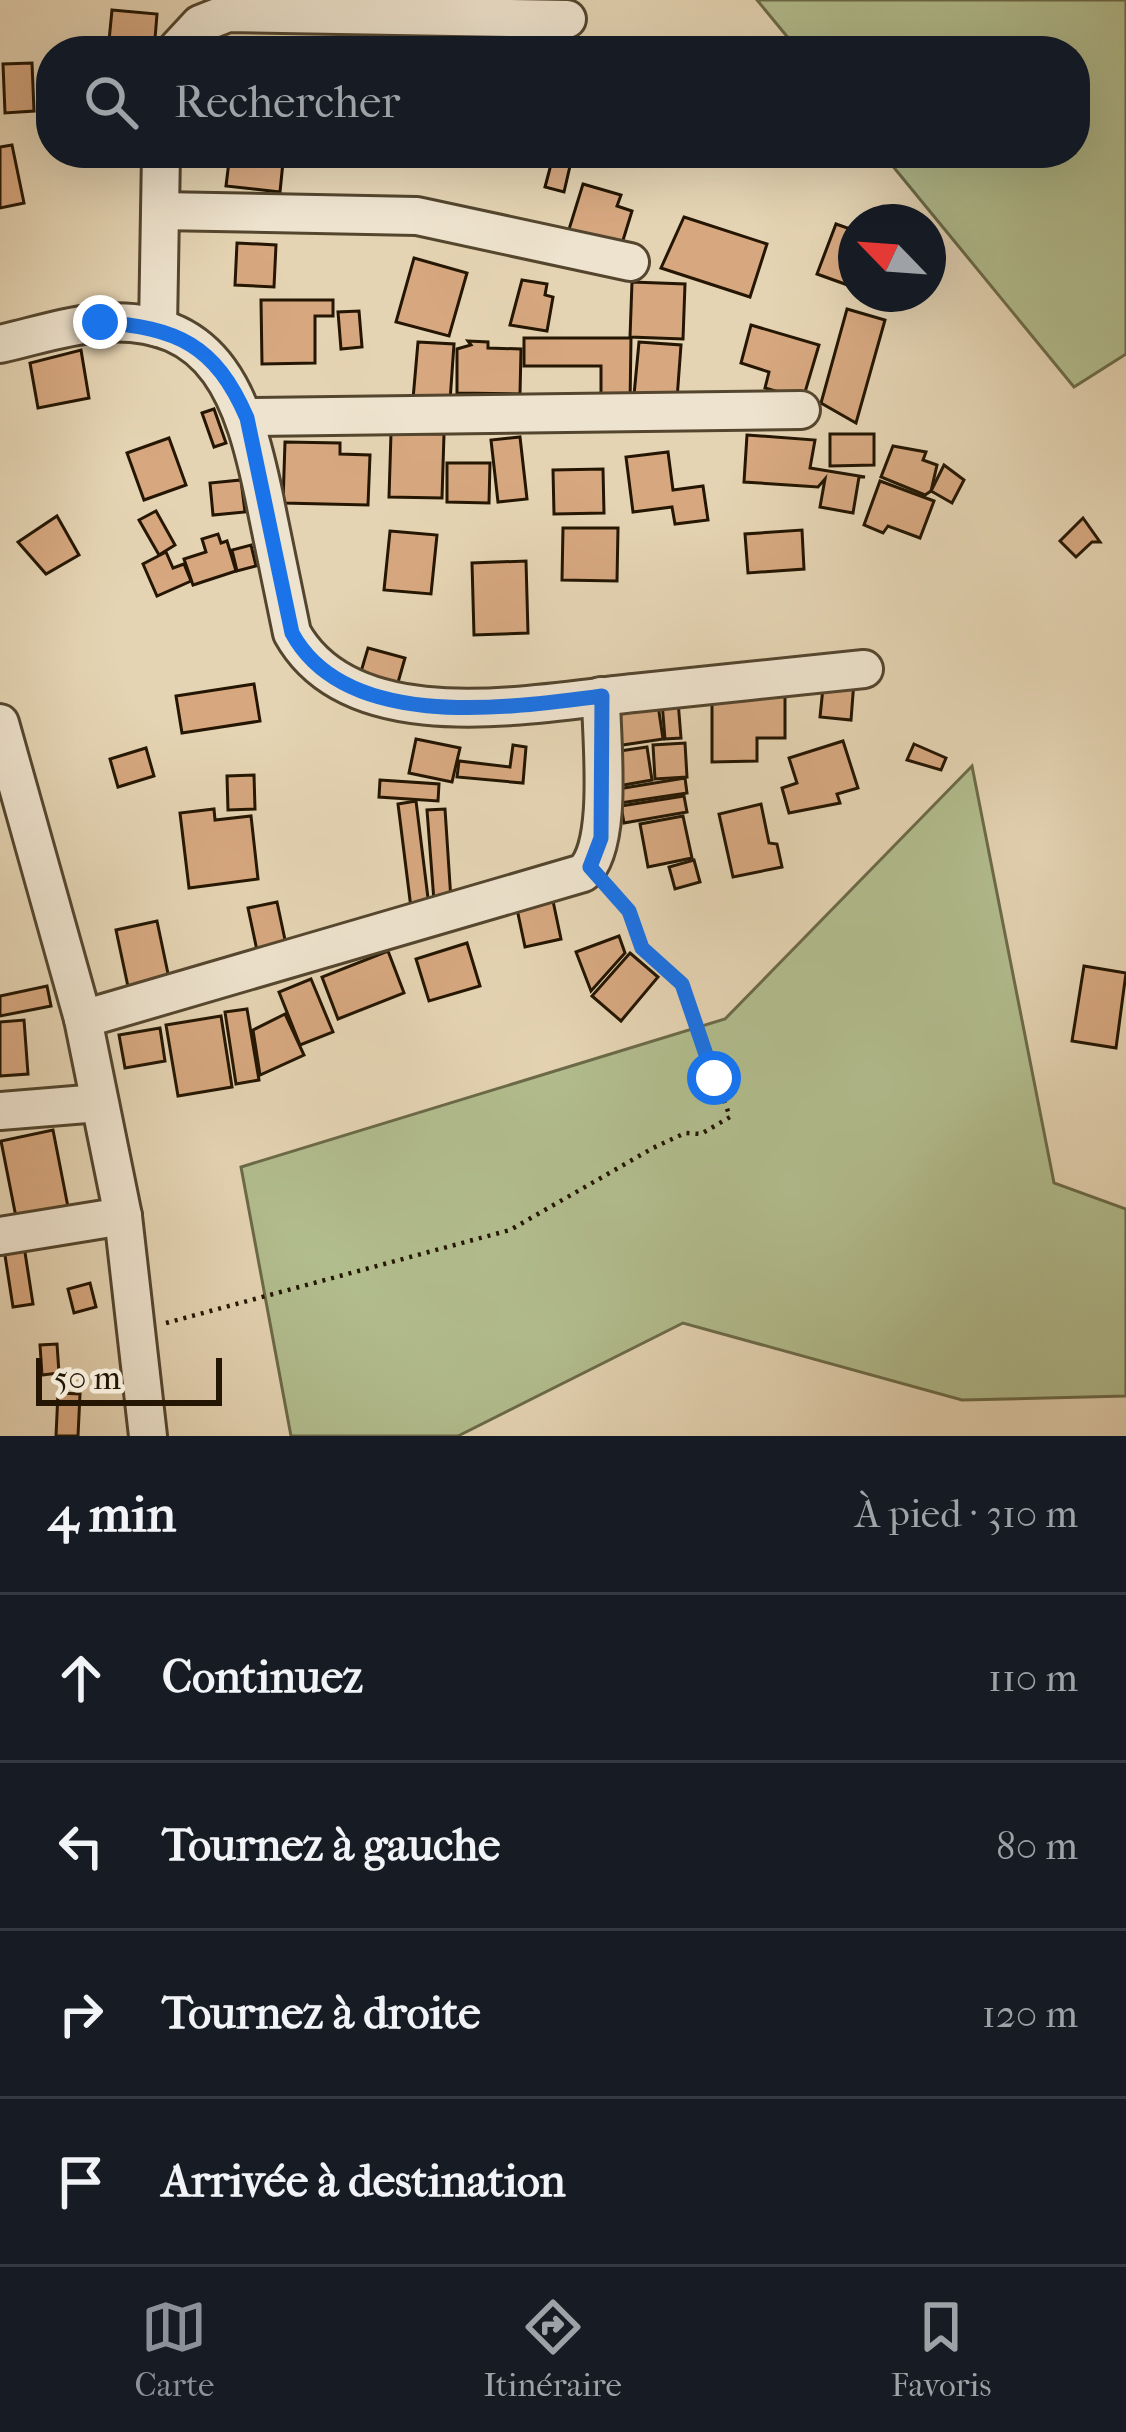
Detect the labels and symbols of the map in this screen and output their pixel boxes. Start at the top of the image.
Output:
north arrow [838,204,946,312]
route end [73,295,127,349]
route start [687,1051,741,1105]
scale bar [36,1352,222,1405]

